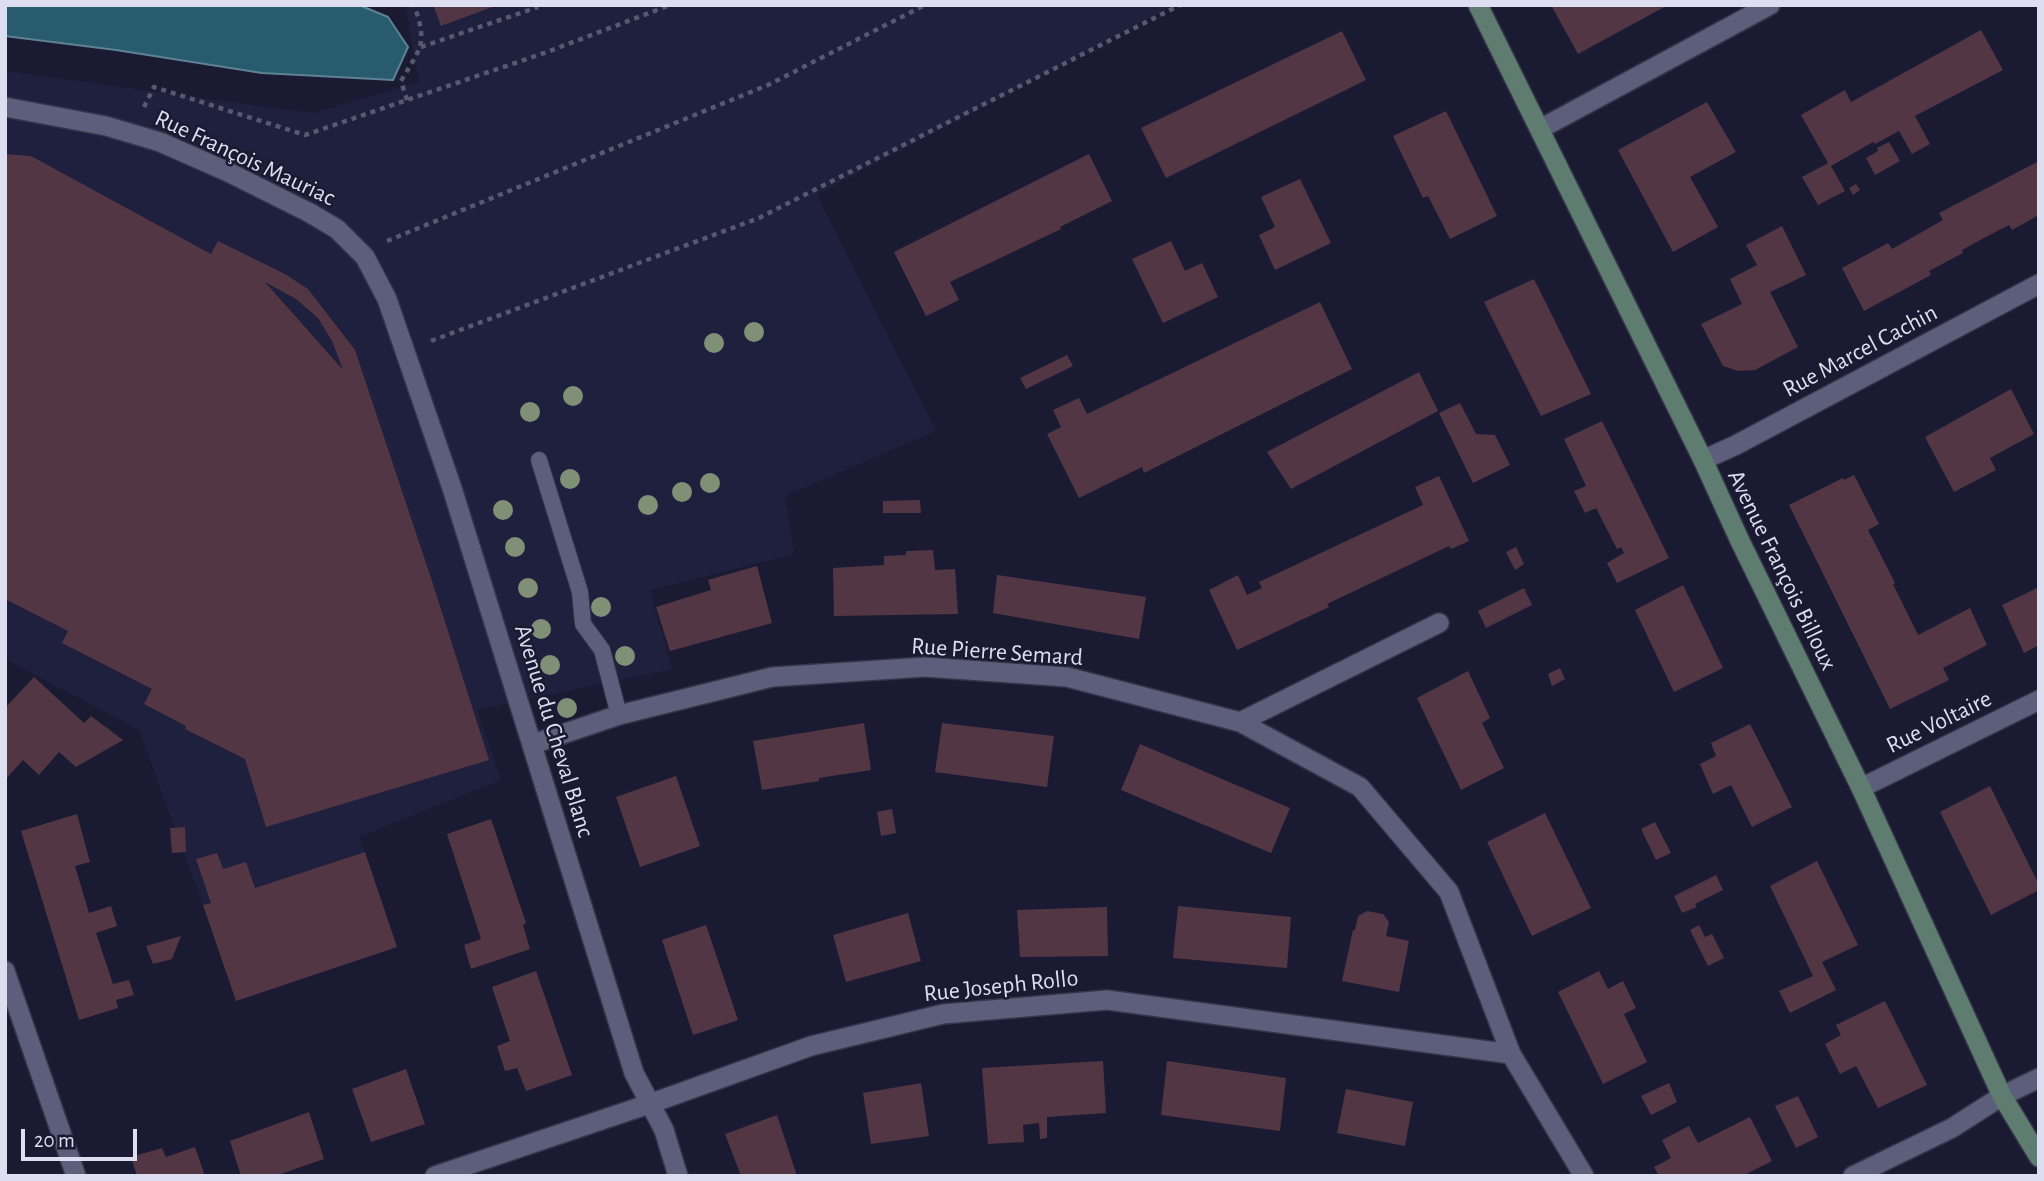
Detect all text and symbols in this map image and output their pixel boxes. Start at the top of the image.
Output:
street label: Rue François Mauriac [150,104,340,212]
street label: Rue Marcel Cachin [1778,298,1942,404]
street label: Avenue François Billoux [1721,465,1843,675]
street label: Avenue du Cheval Blanc [508,621,600,841]
street label: Rue Pierre Semard [910,632,1084,672]
street label: Rue Voltaire [1882,684,1996,760]
street label: Rue Joseph Rollo [922,964,1080,1008]
scale bar [24,1114,140,1158]
text: 20 m [34,1130,75,1151]

